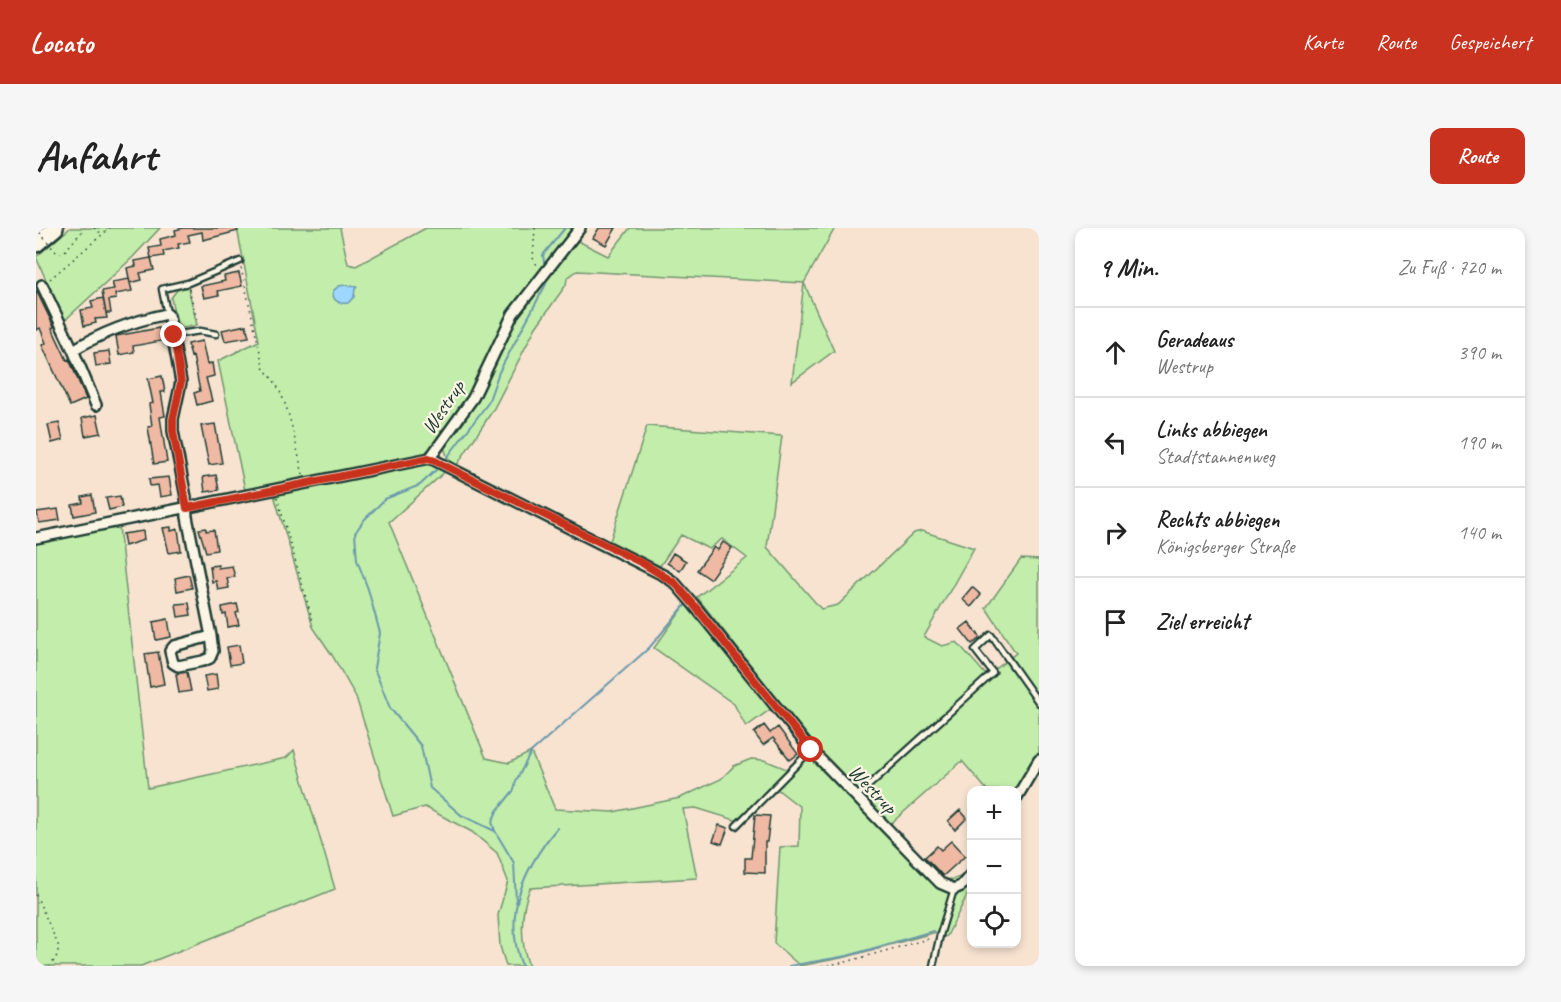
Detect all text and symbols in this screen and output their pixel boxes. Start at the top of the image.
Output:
text: Locato [30,25,93,60]
text: Karte [1303,29,1343,55]
text: Route [1376,29,1416,55]
text: Gespeichert [1449,29,1531,55]
button: Route [1430,128,1525,184]
text: Anfahrt [36,130,156,183]
text: 9 Min. [1099,251,1158,284]
text: Zu Fuß · 720 m [1398,255,1501,280]
route end [160,321,186,347]
text: Geradeaus [1156,326,1233,354]
icon: ahead [1099,336,1132,369]
text: 390 m [1458,340,1501,365]
text: Westrup [1156,354,1213,379]
street label: Westrup [416,374,471,439]
text: Links abbiegen [1156,416,1267,444]
icon: left [1099,426,1132,459]
text: 190 m [1458,430,1501,455]
text: Stadtstannenweg [1156,444,1275,469]
text: Rechts abbiegen [1156,506,1279,534]
icon: right [1099,516,1132,549]
text: 140 m [1458,520,1501,545]
text: Königsberger Straße [1156,534,1294,559]
icon: arrive [1099,606,1132,639]
text: Ziel erreicht [1156,608,1249,636]
route start [797,736,823,762]
street label: Westrup [843,759,904,820]
map controls [967,786,1021,948]
button: + [967,786,1021,840]
button: − [967,840,1021,894]
button: locate [967,894,1021,948]

